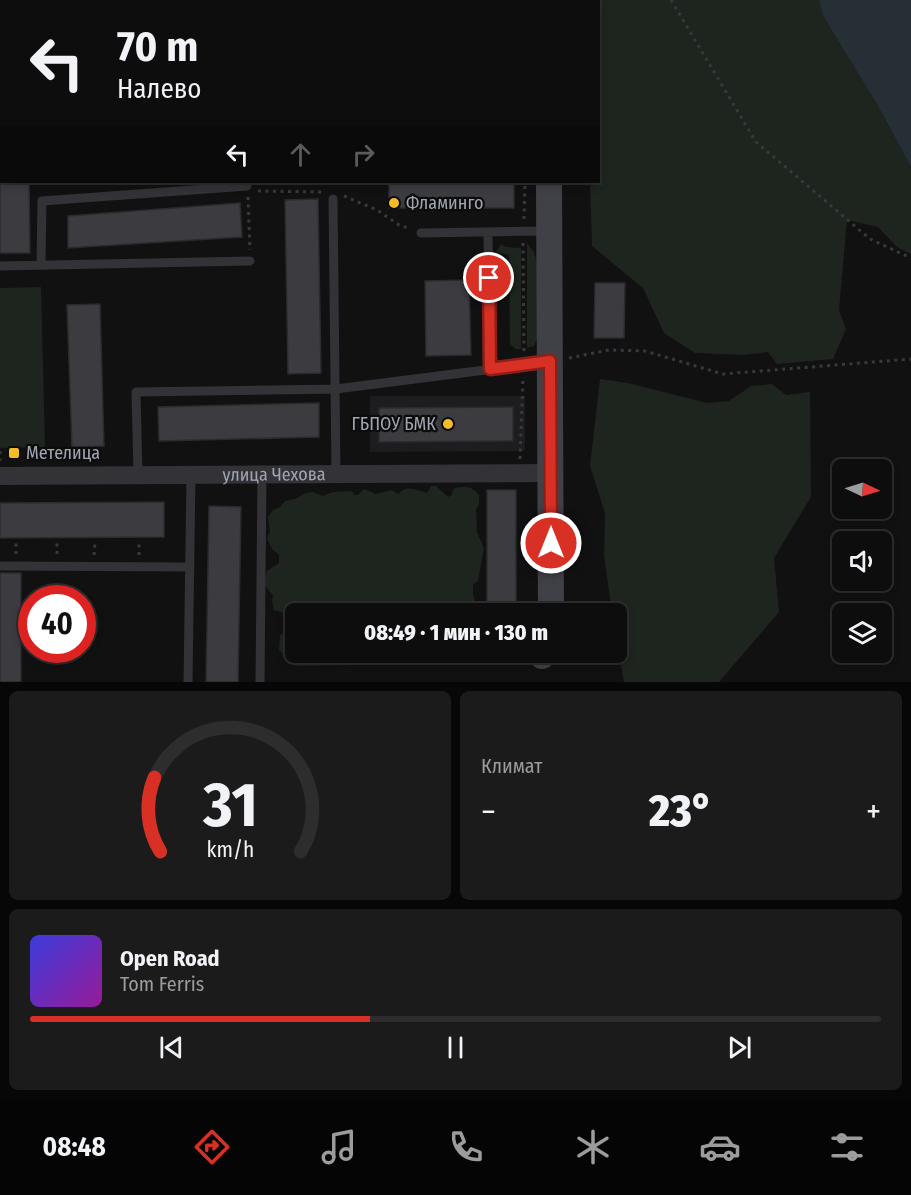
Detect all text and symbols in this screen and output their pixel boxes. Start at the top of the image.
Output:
text: 70 m [117,22,198,72]
icon: left [18,24,96,102]
text: Налево [117,73,201,105]
icon: left [221,138,254,171]
icon: ahead [284,138,317,171]
icon: right [347,138,380,171]
place label: Фламинго [406,192,483,214]
marker: Фламинго [387,196,401,210]
pin [463,252,514,303]
icon: arrive [472,261,505,294]
place label: ГБПОУ БМК [351,413,436,435]
marker: ГБПОУ БМК [441,417,455,431]
place label: Метелица [26,442,100,464]
marker: Метелица [7,446,21,460]
north arrow [832,459,892,519]
map controls [832,459,892,663]
street label: улица Чехова [222,463,326,486]
position arrow [519,511,583,575]
button: sound [832,531,892,591]
speed limit sign: 40 [18,585,96,663]
button: layers [832,603,892,663]
text: 08:49 · 1 мин · 130 m [364,619,548,646]
text: Климат [481,754,542,778]
text: 31 [202,768,257,843]
text: 23° [649,784,713,838]
text: − [481,792,496,832]
text: + [866,792,881,832]
text: km/h [206,838,254,864]
text: Open Road [120,945,220,972]
text: Tom Ferris [120,972,204,996]
icon: previous [155,1031,188,1064]
icon: pause [439,1031,472,1064]
icon: next [723,1031,756,1064]
icon: directions [191,1126,233,1168]
icon: music [318,1126,360,1168]
icon: phone [445,1126,487,1168]
icon: climate [572,1126,614,1168]
icon: car [699,1126,741,1168]
icon: filters [826,1126,868,1168]
text: 08:48 [43,1131,106,1163]

